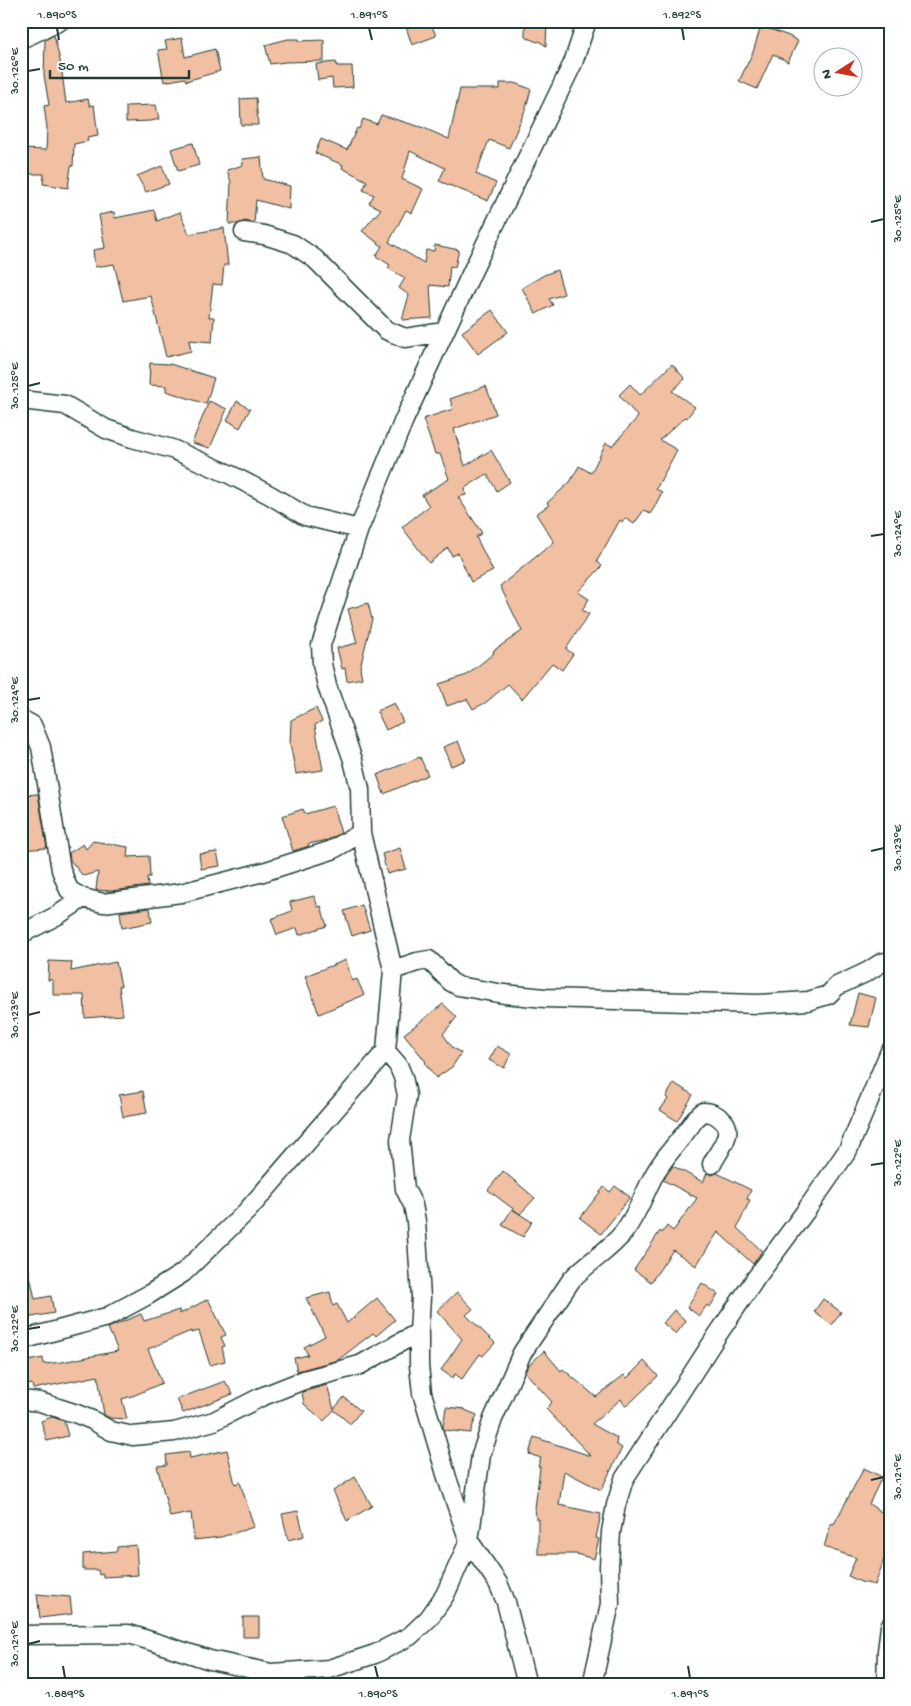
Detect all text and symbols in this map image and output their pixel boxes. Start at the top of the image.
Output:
text: 1.890°S [37,9,77,23]
text: 1.891°S [349,9,388,23]
text: 1.892°S [662,9,701,23]
text: 30.126°E [9,47,23,95]
scale bar [50,48,189,80]
north arrow [814,48,864,98]
text: 50 m [58,58,89,76]
text: N [818,68,837,80]
text: 30.125°E [892,195,906,243]
text: 30.125°E [9,362,23,410]
text: 30.124°E [892,510,906,558]
text: 30.124°E [9,676,23,724]
text: 30.123°E [892,824,906,872]
text: 30.123°E [9,991,23,1039]
text: 30.122°E [892,1139,906,1187]
text: 30.122°E [9,1305,23,1353]
text: 30.121°E [892,1454,906,1501]
text: 30.121°E [9,1621,23,1668]
text: 1.889°S [45,1688,85,1702]
text: 1.890°S [358,1688,398,1702]
text: 1.891°S [670,1688,709,1702]

